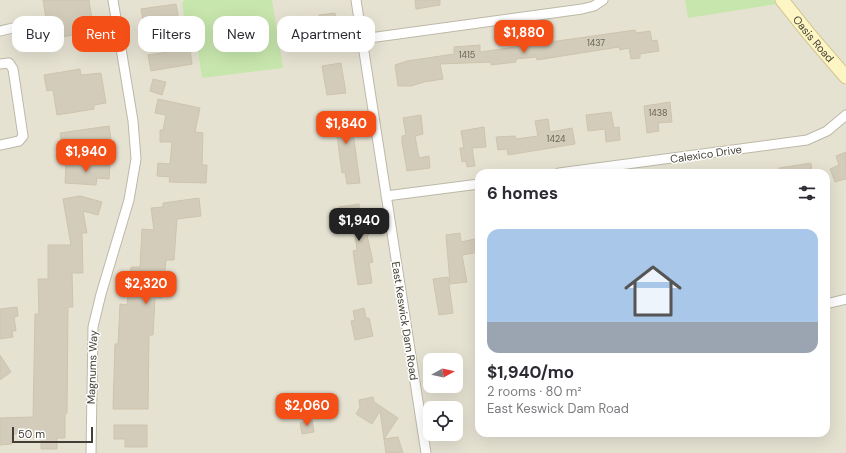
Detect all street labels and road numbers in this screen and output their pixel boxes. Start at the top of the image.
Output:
street label: Oasis Road [790,13,837,65]
street label: Calexico Drive [669,142,743,166]
street label: East Keswick Dam Road [389,261,421,381]
street label: Magnums Way [84,330,100,404]

